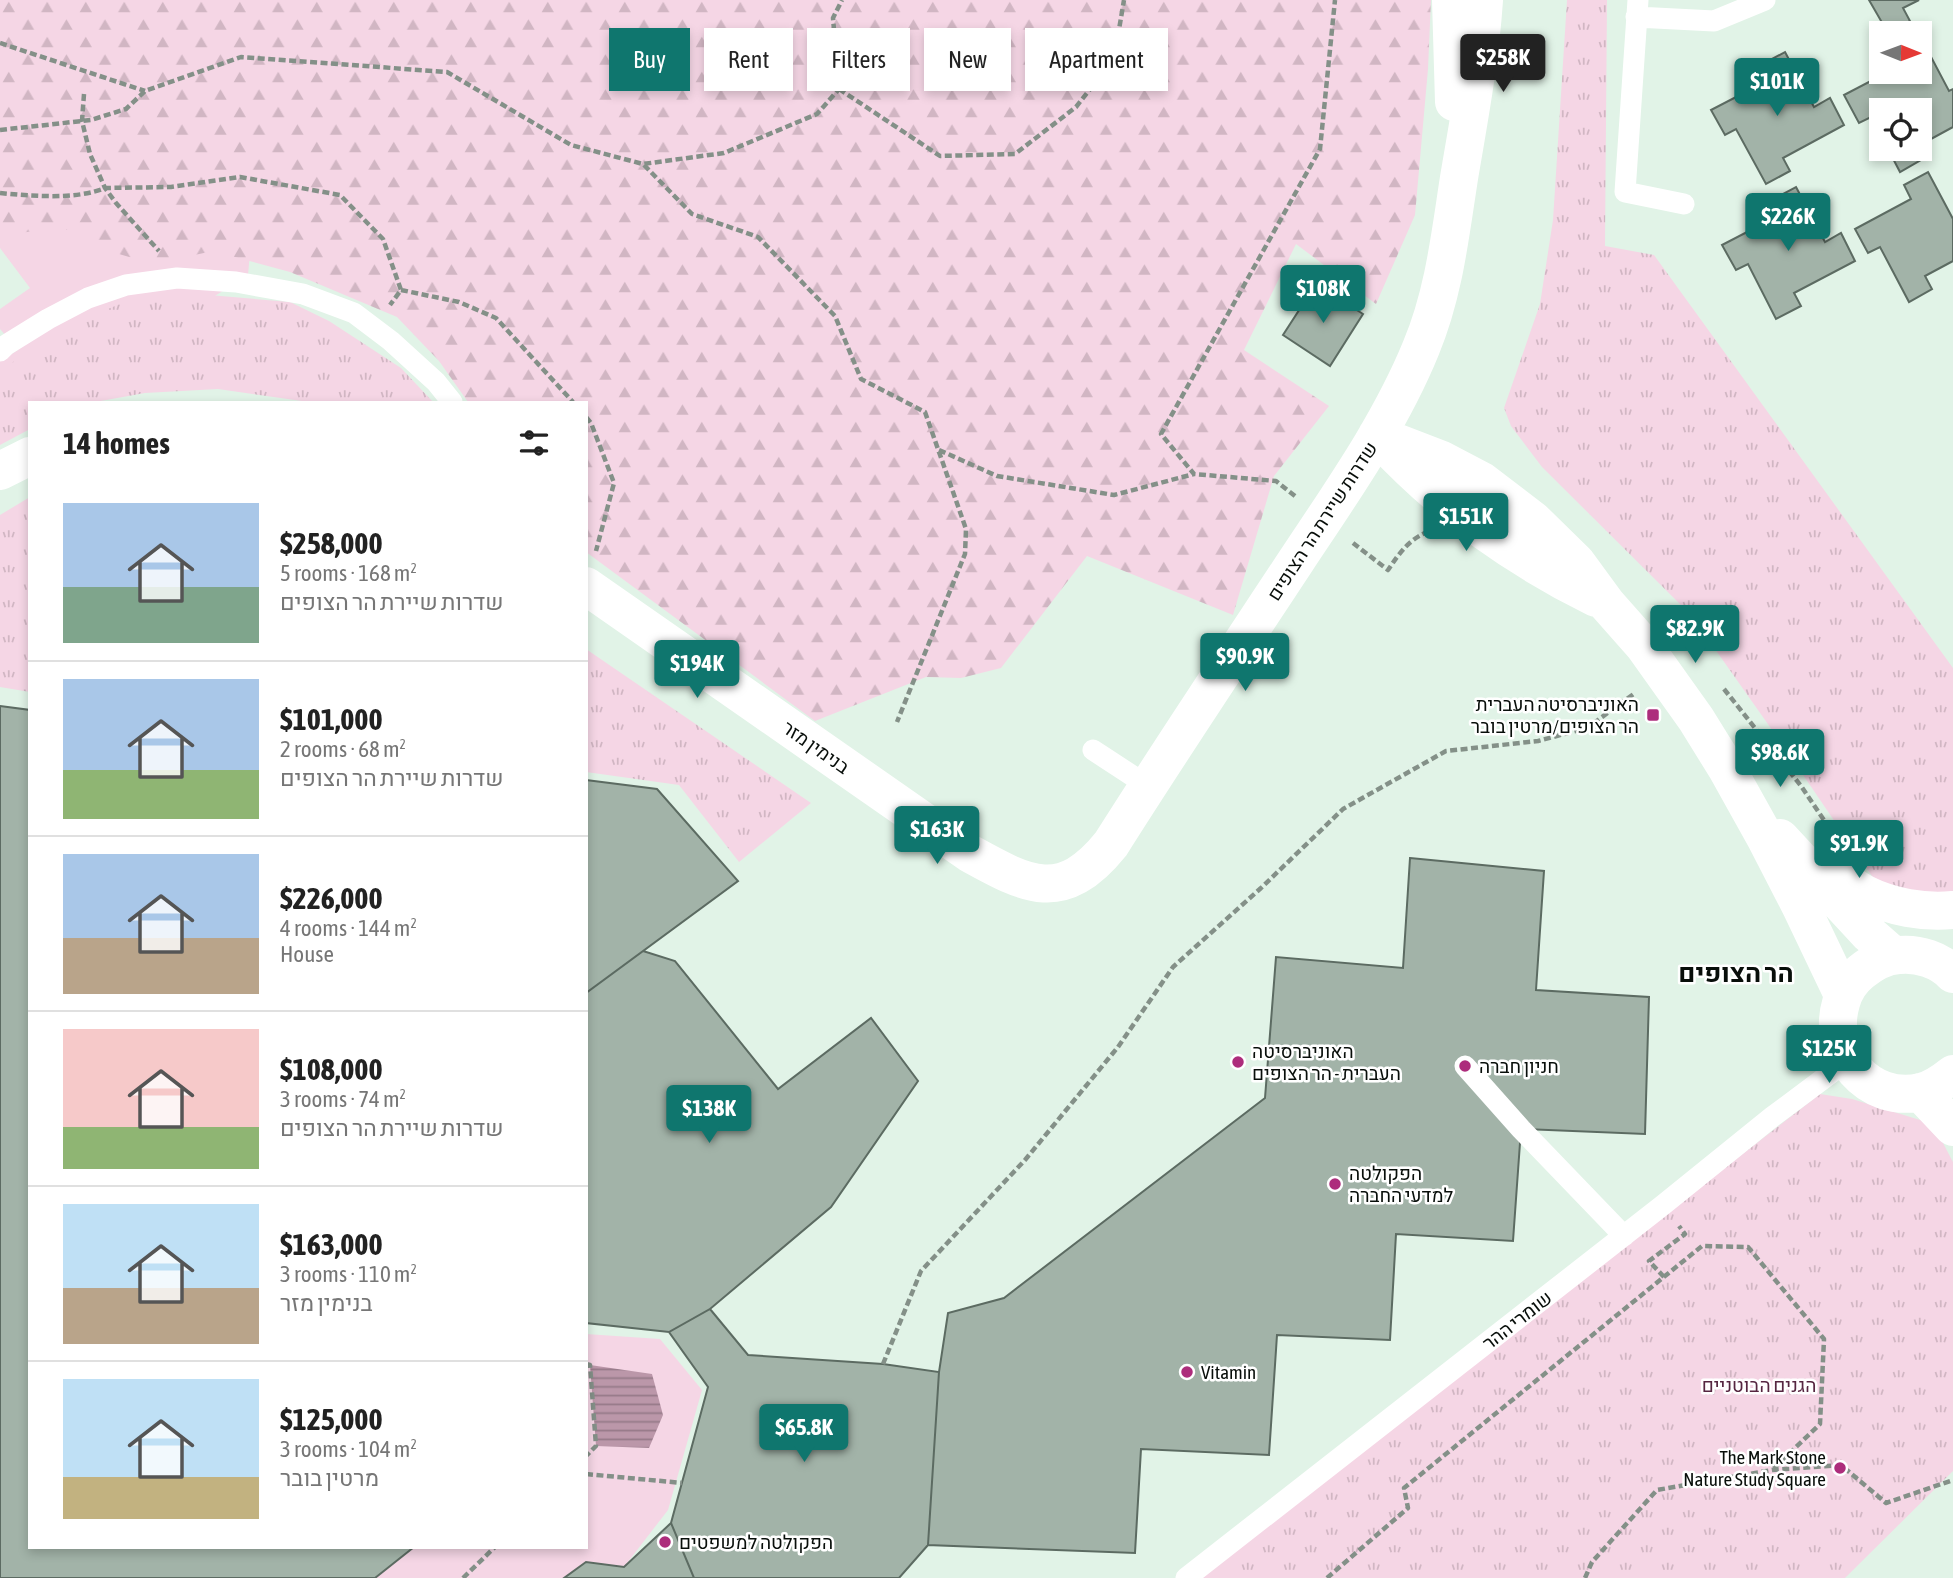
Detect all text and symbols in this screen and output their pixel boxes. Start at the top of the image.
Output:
north arrow [1869,21,1932,84]
map controls [1869,21,1932,161]
chip: Buy [609,28,690,91]
chip: Rent [704,28,793,91]
chip: Filters [807,28,910,91]
chip: New [924,28,1011,91]
chip: Apartment [1025,28,1168,91]
pin: $258K [1454,34,1552,94]
text: $258K [1476,44,1530,70]
pin: $101K [1728,58,1826,118]
text: $101K [1750,68,1804,94]
button: locate [1869,98,1932,161]
pin: $226K [1739,194,1837,253]
text: $226K [1761,203,1815,229]
pin: $108K [1274,266,1372,325]
text: $108K [1296,275,1350,301]
icon: filters [515,424,553,462]
text: 14 homes [63,426,170,460]
street label: שדרות שיירת הר הצופים [1262,438,1382,604]
pin: $151K [1417,494,1515,553]
text: $151K [1439,503,1493,529]
text: $258,000 [280,526,383,560]
icon: home [119,531,203,615]
text: 5 rooms · 168 m² [280,560,417,586]
text: שדרות שיירת הר הצופים [280,589,504,615]
pin: $82.9K [1638,606,1752,665]
text: $82.9K [1666,615,1724,641]
pin: $90.9K [1188,634,1302,693]
pin: $194K [648,640,746,700]
text: $90.9K [1216,643,1274,669]
text: $194K [670,650,724,676]
place label: האוניברסיטה העברית הר הצופים/מרטין בובר [1471,693,1639,737]
text: $101,000 [280,702,383,736]
icon: home [119,707,203,791]
marker: האוניברסיטה העברית הר הצופים/מרטין בובר [1645,707,1661,723]
street label: בנימין מזר [778,716,854,778]
pin: $98.6K [1723,730,1837,789]
text: 2 rooms · 68 m² [280,736,406,762]
text: $98.6K [1751,739,1809,765]
text: שדרות שיירת הר הצופים [280,765,504,791]
pin: $163K [888,806,986,866]
text: $163K [910,816,964,842]
pin: $91.9K [1802,820,1916,880]
text: $91.9K [1830,830,1888,856]
text: $226,000 [280,881,383,915]
icon: home [119,882,203,966]
text: 4 rooms · 144 m² [280,915,417,941]
text: House [280,941,334,967]
district label: הר הצופים [1678,958,1794,988]
pin: $125K [1780,1026,1878,1085]
text: $125K [1802,1035,1856,1061]
place label: האוניברסיטה העברית - הר הצופים [1252,1040,1401,1084]
text: $108,000 [280,1052,383,1086]
marker: האוניברסיטה העברית - הר הצופים [1230,1054,1246,1070]
place label: חניון חברה [1479,1055,1559,1077]
icon: home [119,1057,203,1141]
marker: חניון חברה [1457,1058,1473,1074]
text: 3 rooms · 74 m² [280,1086,406,1112]
pin: $138K [660,1086,758,1145]
text: $138K [682,1095,736,1121]
text: שדרות שיירת הר הצופים [280,1115,504,1141]
place label: הפקולטה למדעי החברה [1349,1162,1453,1206]
marker: הפקולטה למדעי החברה [1327,1176,1343,1192]
text: $163,000 [280,1227,383,1261]
icon: home [119,1232,203,1316]
text: 3 rooms · 110 m² [280,1261,417,1287]
street label: שומרי ההר [1478,1286,1556,1354]
text: בנימין מזר [280,1290,373,1316]
place label: Vitamin [1201,1361,1256,1383]
marker: Vitamin [1179,1364,1195,1380]
park label: הגנים הבוטניים [1702,1374,1816,1396]
text: $125,000 [280,1402,383,1436]
pin: $65.8K [747,1404,861,1464]
icon: home [119,1407,203,1491]
text: $65.8K [775,1414,833,1440]
text: 3 rooms · 104 m² [280,1436,417,1462]
place label: The Mark Stone Nature Study Square [1683,1446,1826,1490]
marker: The Mark Stone Nature Study Square [1832,1460,1848,1476]
text: מרטין בובר [280,1465,379,1491]
place label: הפקולטה למשפטים [679,1531,833,1553]
marker: הפקולטה למשפטים [657,1534,673,1550]

